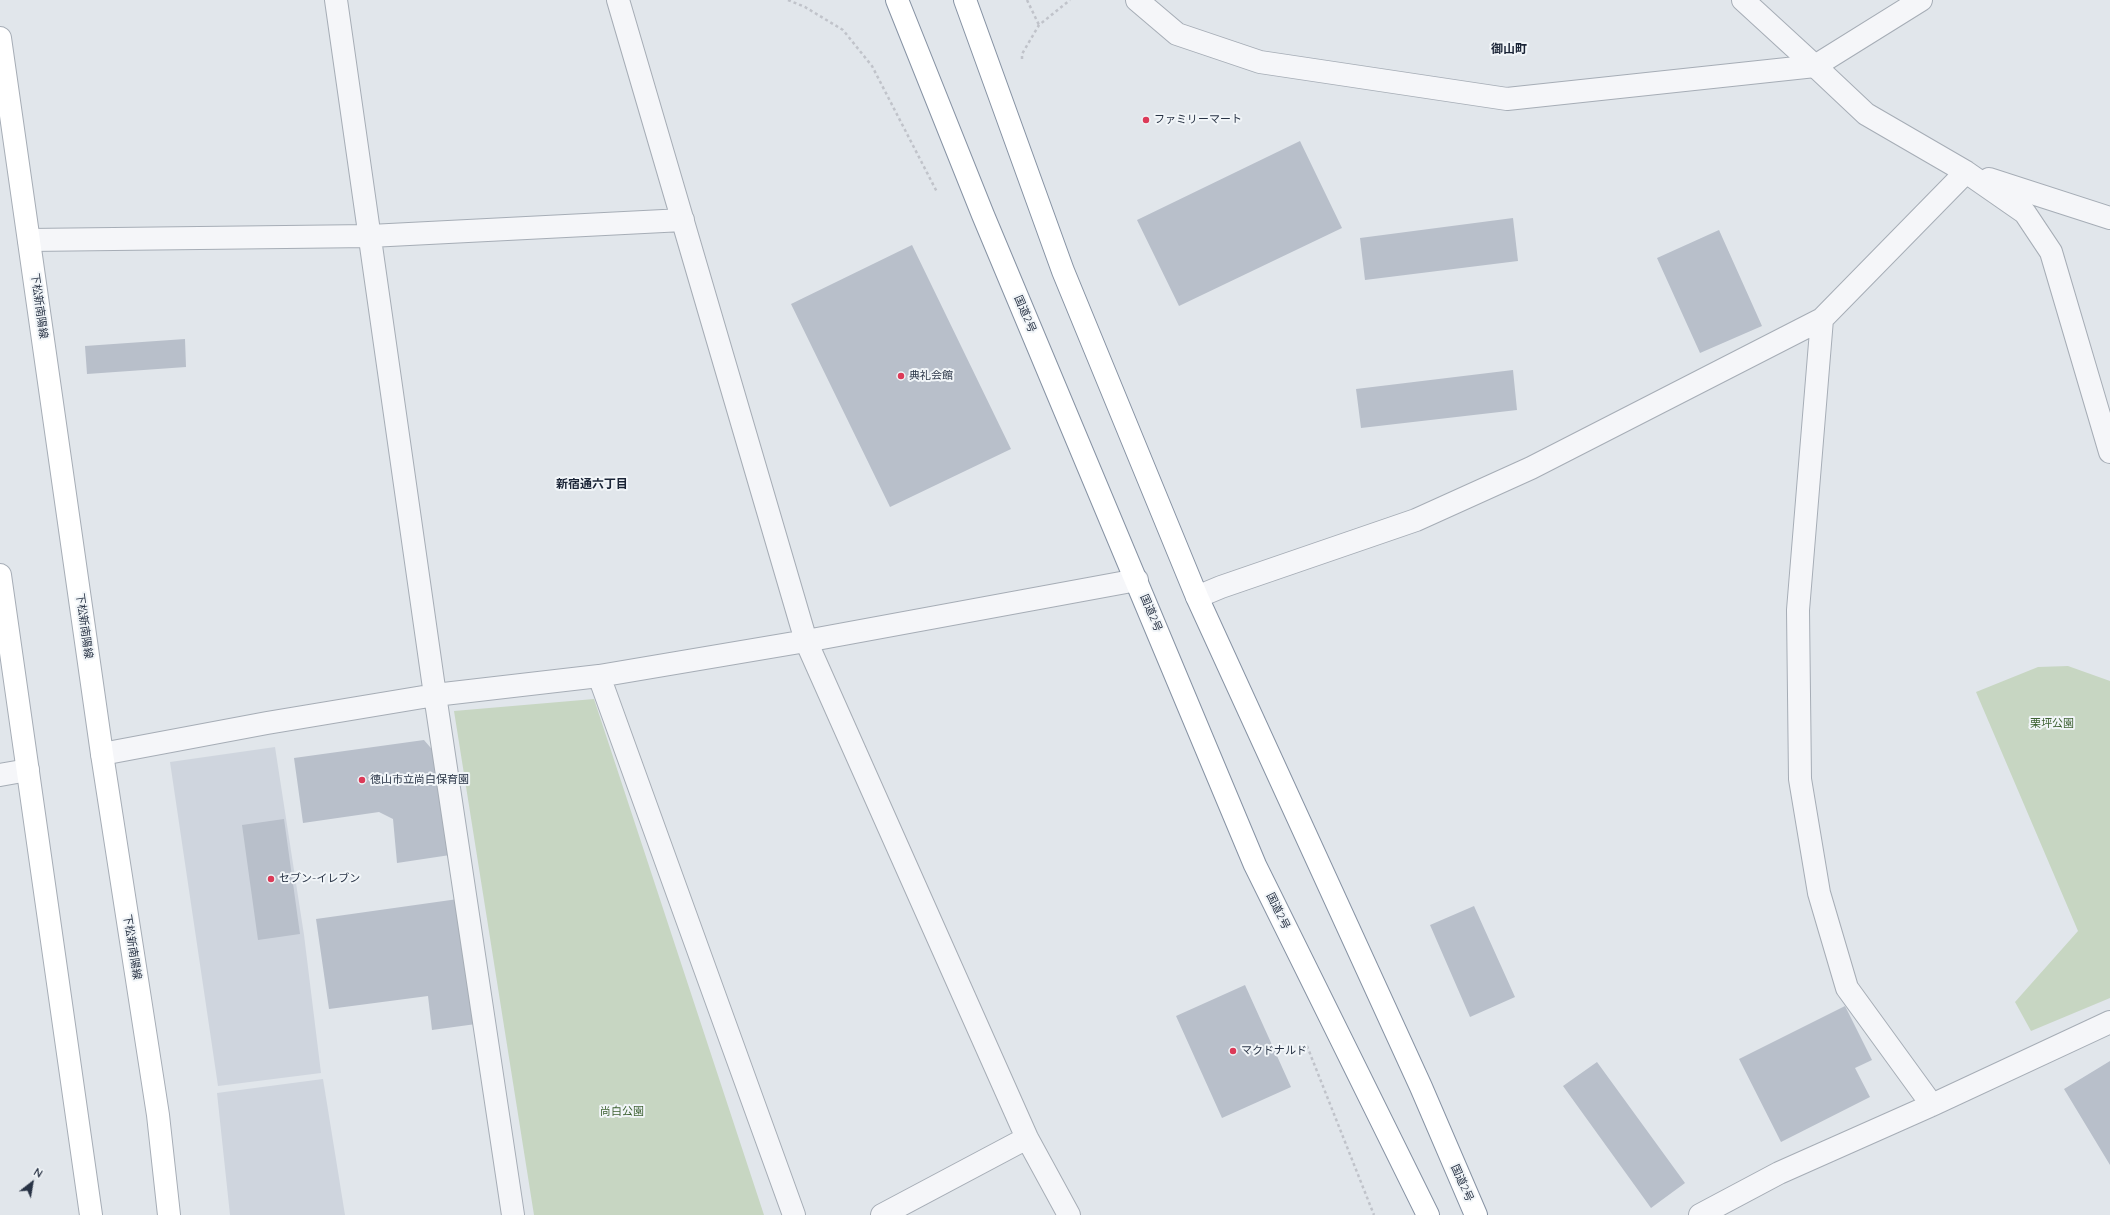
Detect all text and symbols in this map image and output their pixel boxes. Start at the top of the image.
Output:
district label: 御山町 [1491,42,1527,56]
place label: ファミリーマート [1154,113,1242,127]
marker: ファミリーマート [1141,115,1151,125]
street label: 下松新南陽線 [28,272,50,340]
street label: 国道2号 [1011,293,1039,335]
place label: 典礼会館 [909,369,953,383]
marker: 典礼会館 [896,371,906,381]
district label: 新宿通六丁目 [556,477,628,491]
street label: 下松新南陽線 [73,592,95,660]
street label: 国道2号 [1137,592,1165,634]
park label: 栗坪公園 [2030,717,2074,731]
place label: 徳山市立尚白保育園 [370,773,469,787]
marker: 徳山市立尚白保育園 [357,775,367,785]
place label: セブン-イレブン [279,872,360,886]
marker: セブン-イレブン [266,874,276,884]
street label: 国道2号 [1263,891,1293,931]
street label: 下松新南陽線 [120,913,144,981]
place label: マクドナルド [1241,1044,1307,1058]
marker: マクドナルド [1228,1046,1238,1056]
park label: 尚白公園 [600,1105,644,1119]
street label: 国道2号 [1448,1162,1476,1204]
north arrow [12,1163,52,1203]
text: N [31,1165,45,1181]

